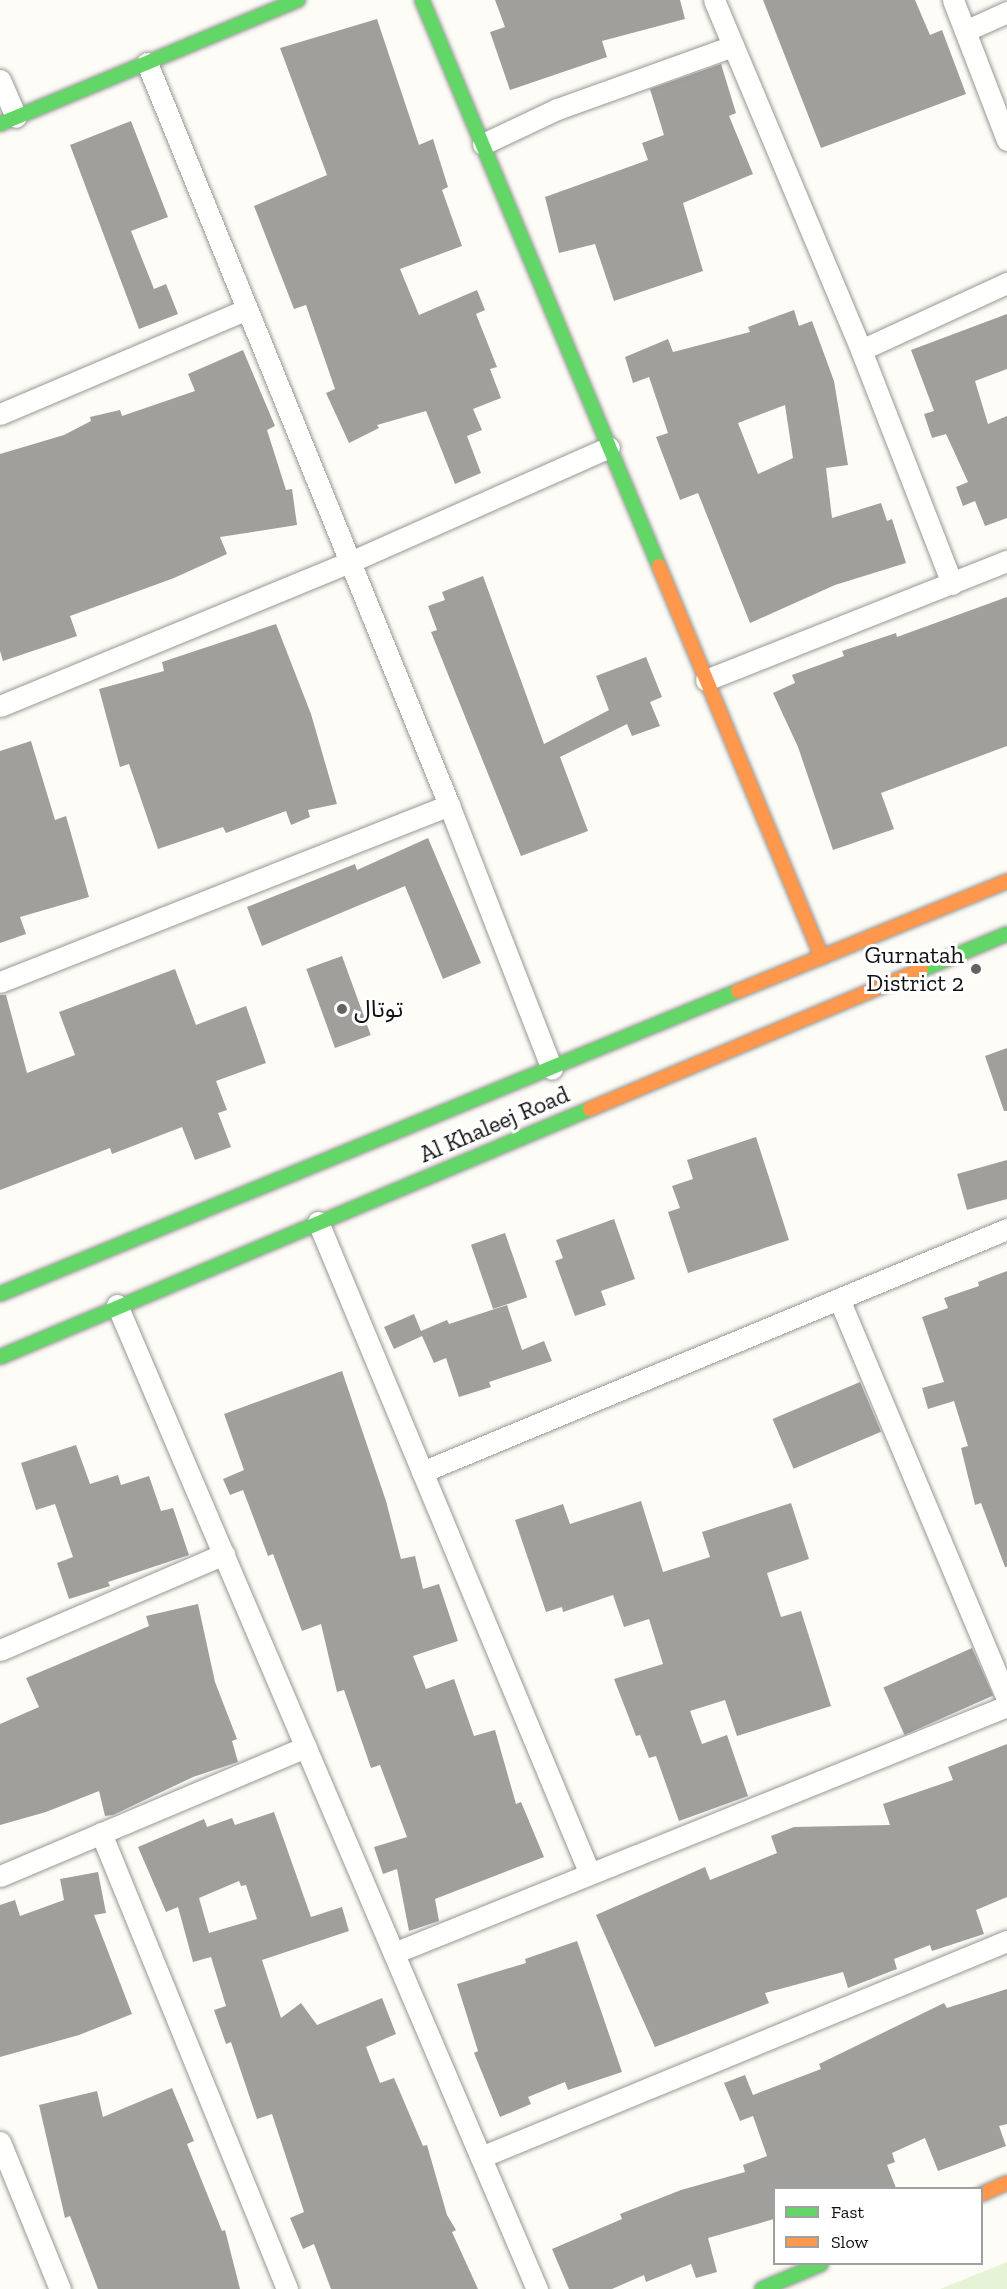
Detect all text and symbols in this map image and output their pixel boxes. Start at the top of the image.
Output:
place label: Gurnatah District 2 [865,941,964,997]
marker: Gurnatah District 2 [969,962,983,976]
place label: توتال [354,995,403,1023]
marker: توتال [335,1002,349,1016]
street label: Al Khaleej Road [415,1080,573,1168]
legend [773,2187,983,2265]
text: Fast [831,2201,864,2223]
text: Slow [831,2231,868,2253]

